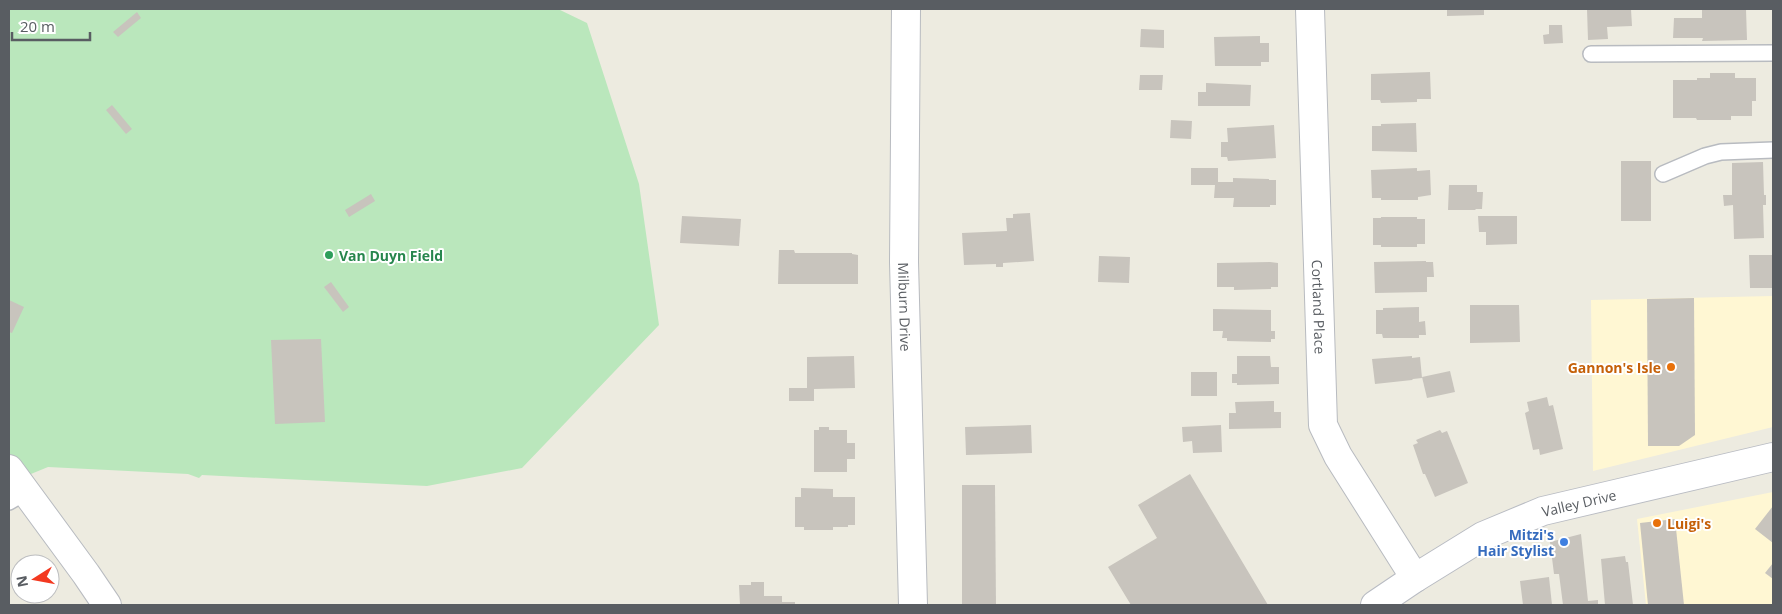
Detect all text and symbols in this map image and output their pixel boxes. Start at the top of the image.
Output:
scale bar [12,10,90,42]
text: 20 m [20,16,55,36]
place label: Van Duyn Field [339,246,443,265]
marker: Van Duyn Field [323,249,335,261]
street label: Cortland Place [1308,259,1330,354]
street label: Milburn Drive [895,262,916,352]
place label: Gannon's Isle [1568,358,1661,377]
marker: Gannon's Isle [1665,361,1677,373]
street label: Valley Drive [1540,485,1618,521]
place label: Luigi's [1667,514,1711,533]
marker: Luigi's [1651,517,1663,529]
place label: Mitzi's Hair Stylist [1477,525,1554,560]
marker: Mitzi's Hair Stylist [1558,536,1570,548]
north arrow [10,554,60,604]
text: N [11,574,32,589]

